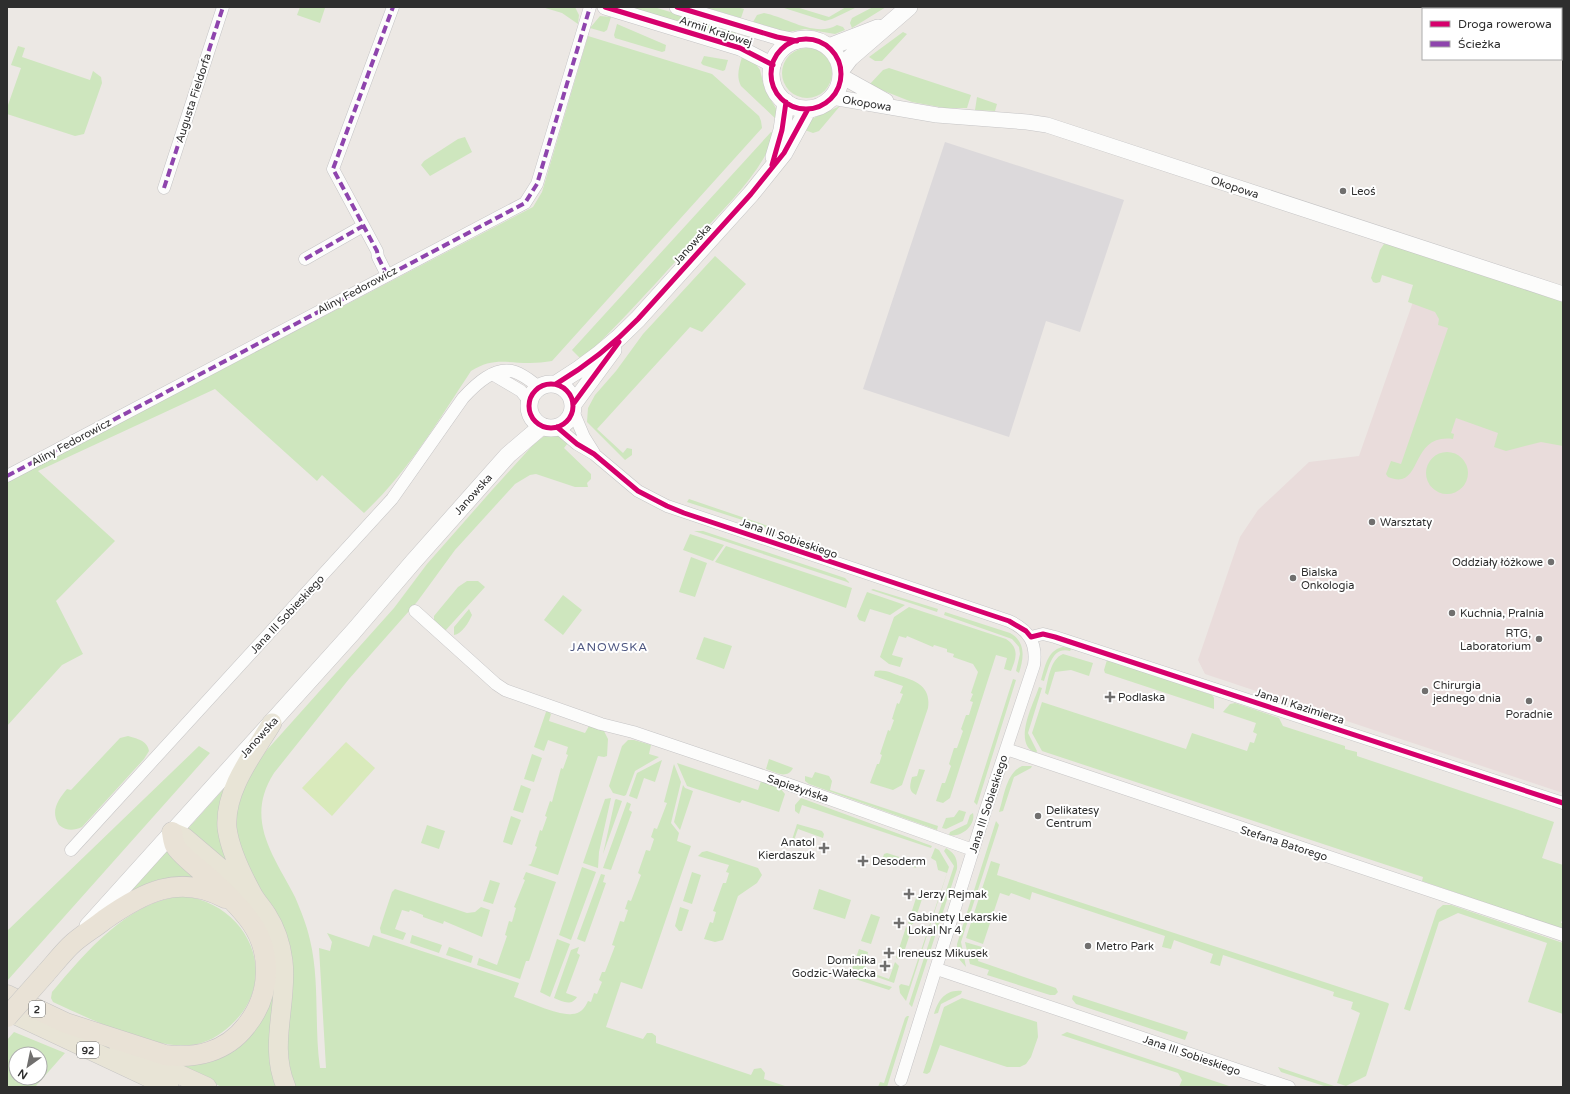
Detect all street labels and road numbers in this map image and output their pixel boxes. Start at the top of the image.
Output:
street label: Armii Krajowej [678,14,754,49]
street label: Augusta Fieldorfa [173,52,214,144]
street label: Okopowa [841,93,893,114]
street label: Okopowa [1209,174,1261,201]
street label: Janowska [671,221,714,268]
street label: Aliny Fedorowicz [315,264,400,317]
street label: Aliny Fedorowicz [29,416,114,469]
street label: Janowska [452,471,495,518]
street label: Jana III Sobieskiego [738,516,840,561]
street label: Jana III Sobieskiego [248,572,327,656]
street label: Jana II Kazimierza [1254,686,1346,727]
street label: Janowska [238,714,281,761]
street label: Jana III Sobieskiego [966,753,1011,855]
street label: Sapieżyńska [765,772,830,805]
street label: Stefana Batorego [1238,823,1330,864]
road number: 2 [29,1001,45,1017]
street label: Jana III Sobieskiego [1141,1033,1243,1078]
road number: 92 [77,1042,99,1058]

